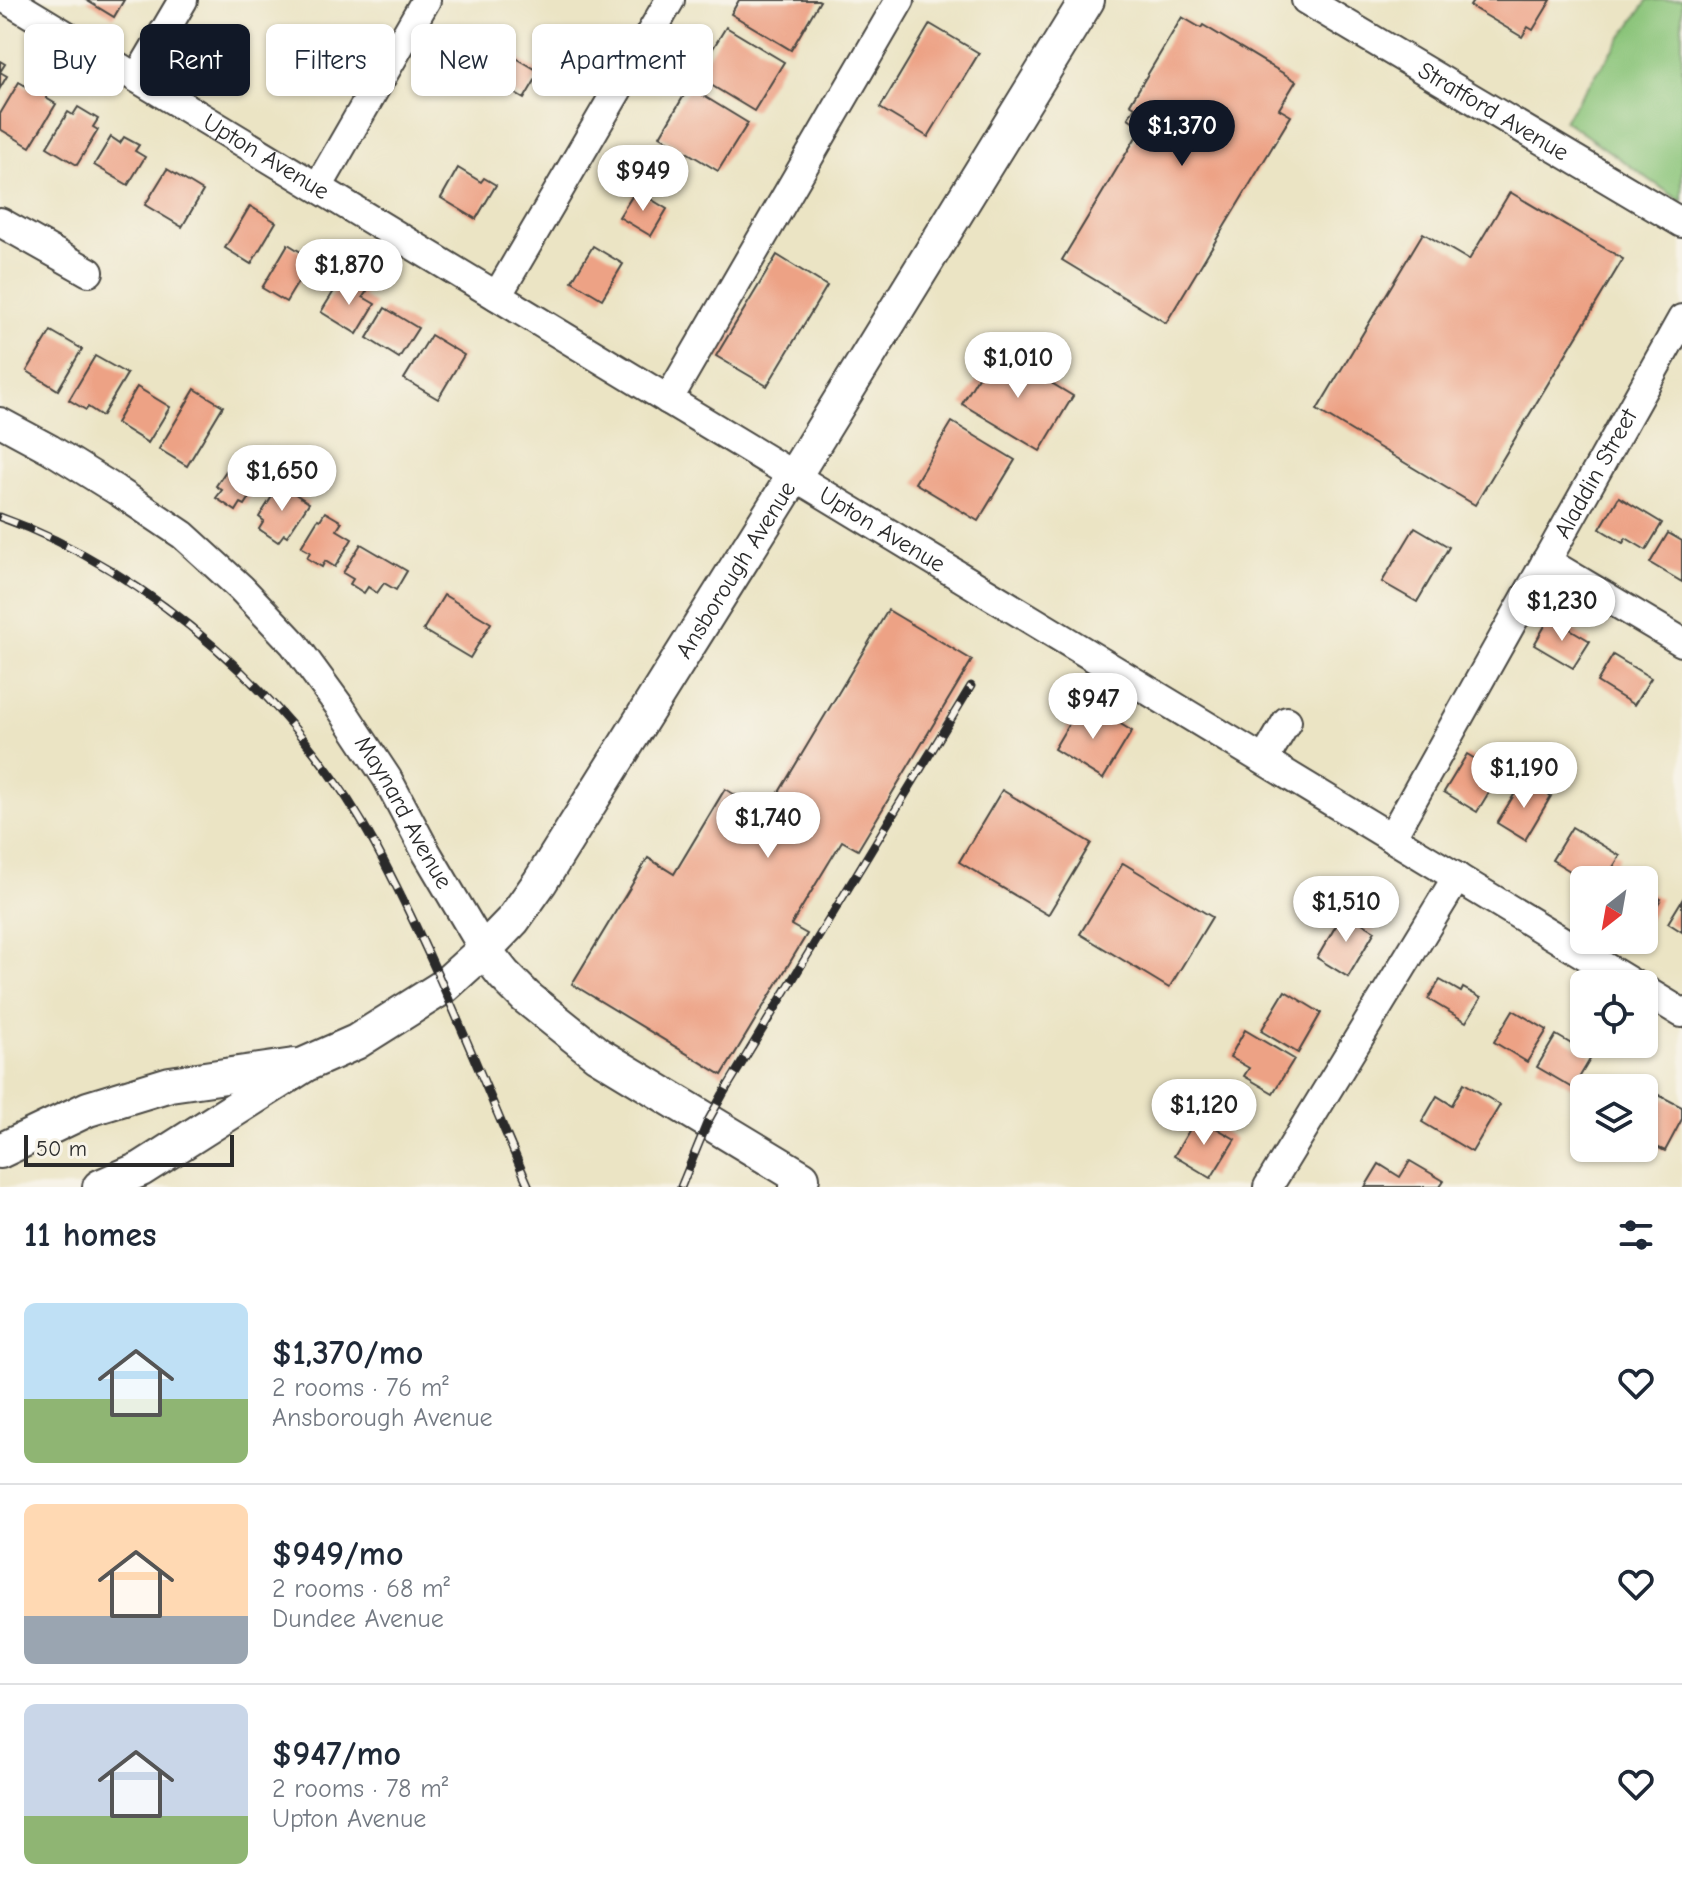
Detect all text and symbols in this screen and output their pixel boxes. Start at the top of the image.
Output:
chip: Buy [24,24,124,96]
chip: Rent [140,24,250,96]
chip: Filters [266,24,395,96]
chip: New [411,24,516,96]
chip: Apartment [532,24,713,96]
street label: Stratford Avenue [1413,56,1574,167]
pin: $1,370 [1117,100,1247,168]
street label: Upton Avenue [198,108,335,205]
text: $1,370 [1147,111,1217,141]
pin: $949 [596,145,690,213]
text: $949 [615,156,671,186]
pin: $1,870 [284,239,414,307]
text: $1,870 [314,250,384,280]
pin: $1,010 [953,332,1083,400]
text: $1,010 [983,343,1053,373]
street label: Aladdin Street [1548,403,1643,543]
pin: $1,650 [217,445,347,513]
text: $1,650 [245,456,319,486]
street label: Ansborough Avenue [670,476,801,663]
street label: Upton Avenue [814,481,950,578]
pin: $1,230 [1497,575,1627,643]
text: $1,230 [1526,586,1598,616]
pin: $947 [1046,673,1140,741]
text: $947 [1066,684,1120,714]
street label: Maynard Avenue [349,730,459,894]
pin: $1,190 [1459,742,1589,810]
text: $1,190 [1489,753,1559,783]
pin: $1,740 [703,792,833,860]
text: $1,740 [734,803,802,833]
north arrow [1570,866,1658,954]
map controls [1570,866,1658,1162]
pin: $1,510 [1281,876,1411,944]
text: $1,510 [1311,887,1381,917]
button: locate [1570,970,1658,1058]
button: layers [1570,1074,1658,1162]
pin: $1,120 [1139,1079,1269,1147]
text: $1,120 [1170,1090,1238,1120]
scale bar [24,1131,234,1167]
text: 50 m [36,1136,87,1162]
icon: filters [1614,1213,1658,1257]
text: 11 homes [24,1215,157,1255]
text: $1,370/mo [272,1333,423,1373]
icon: home [88,1335,184,1431]
icon: heart [1614,1361,1658,1405]
text: 2 rooms · 76 m² [272,1373,449,1403]
text: Ansborough Avenue [272,1403,492,1433]
text: $949/mo [272,1534,404,1574]
icon: home [88,1536,184,1632]
icon: heart [1614,1562,1658,1606]
text: 2 rooms · 68 m² [272,1574,450,1604]
text: Dundee Avenue [272,1604,444,1634]
text: $947/mo [272,1734,401,1774]
icon: home [88,1736,184,1832]
icon: heart [1614,1762,1658,1806]
text: 2 rooms · 78 m² [272,1774,448,1804]
text: Upton Avenue [272,1804,426,1834]

